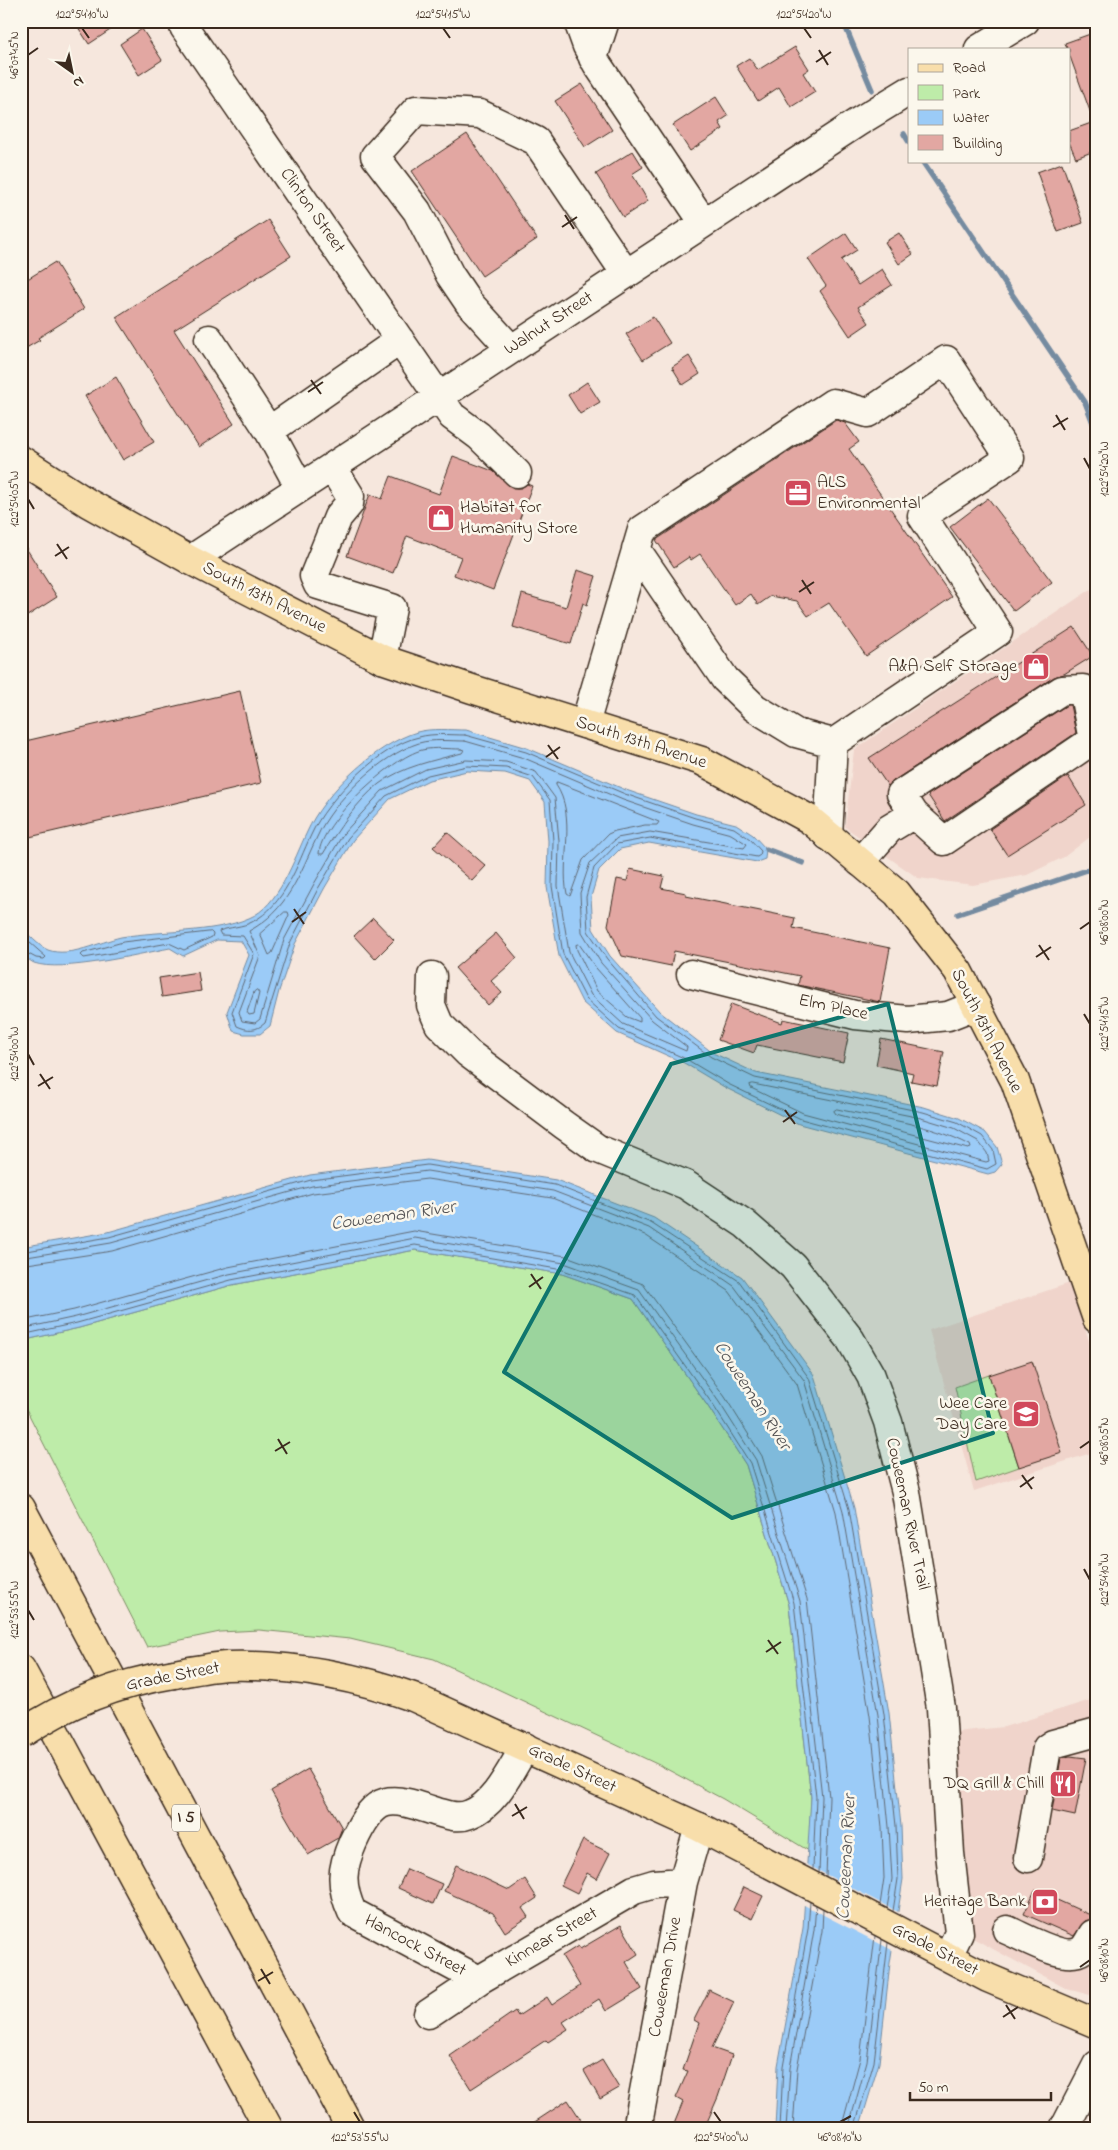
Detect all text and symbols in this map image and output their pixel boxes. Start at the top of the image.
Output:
text: 122°54'10"W [55,6,109,24]
text: 122°54'15"W [416,6,470,24]
text: 122°54'20"W [776,6,832,24]
text: 46°07'45"N [6,31,24,79]
north arrow [48,48,98,98]
legend [908,48,1070,162]
text: Road [953,57,986,79]
text: N [69,70,88,93]
text: Park [953,83,981,105]
text: Water [953,107,989,129]
text: Building [952,133,1002,156]
street label: Clinton Street [273,163,351,259]
street label: Walnut Street [499,285,599,363]
text: 122°54'20"W [1096,441,1114,497]
place label: ALS Environmental [817,470,920,517]
text: 122°54'05"W [6,471,24,527]
office icon: ALS Environmental [783,478,813,508]
place label: Habitat for Humanity Store [460,495,579,542]
shop icon: Habitat for Humanity Store [426,503,456,533]
street label: South 13th Avenue [197,555,331,641]
shop icon: A&A Self Storage [1021,652,1051,682]
place label: A&A Self Storage [888,654,1018,681]
street label: South 13th Avenue [572,710,711,777]
text: 46°08'00"N [1096,899,1114,945]
street label: South 13th Avenue [943,964,1029,1098]
street label: Elm Place [796,988,871,1028]
text: 122°54'15"W [1096,997,1114,1051]
text: 122°54'00"W [6,1027,24,1081]
water label: Coweeman River [329,1194,459,1238]
water label: Coweeman River [707,1336,799,1458]
place label: Wee Care Day Care [935,1391,1008,1438]
school or university icon: Wee Care Day Care [1011,1399,1041,1429]
text: 46°08'05"N [1096,1417,1114,1465]
street label: Coweeman River Trail [878,1436,936,1592]
text: 122°54'10"W [1096,1553,1114,1607]
text: 122°53'55"W [6,1581,24,1639]
street label: Grade Street [124,1655,222,1699]
street label: Grade Street [524,1737,620,1801]
restaurant icon: DQ Grill & Chill [1048,1769,1078,1799]
place label: DQ Grill & Chill [943,1771,1044,1797]
water label: Coweeman River [830,1792,864,1920]
road number: I 5 [172,1805,200,1832]
bank icon: Heritage Bank [1030,1887,1060,1917]
place label: Heritage Bank [924,1889,1026,1916]
street label: Kinnear Street [501,1901,603,1975]
street label: Hancock Street [359,1908,471,1984]
street label: Coweeman Drive [643,1914,690,2039]
street label: Grade Street [887,1916,983,1984]
text: 46°08'10"N [1096,1938,1114,1982]
scale bar [910,2070,1052,2102]
text: 50 m [918,2077,949,2099]
text: 122°53'55"W [331,2129,389,2147]
text: 122°54'00"W [694,2129,748,2147]
text: 46°08'10"N [818,2129,862,2147]

